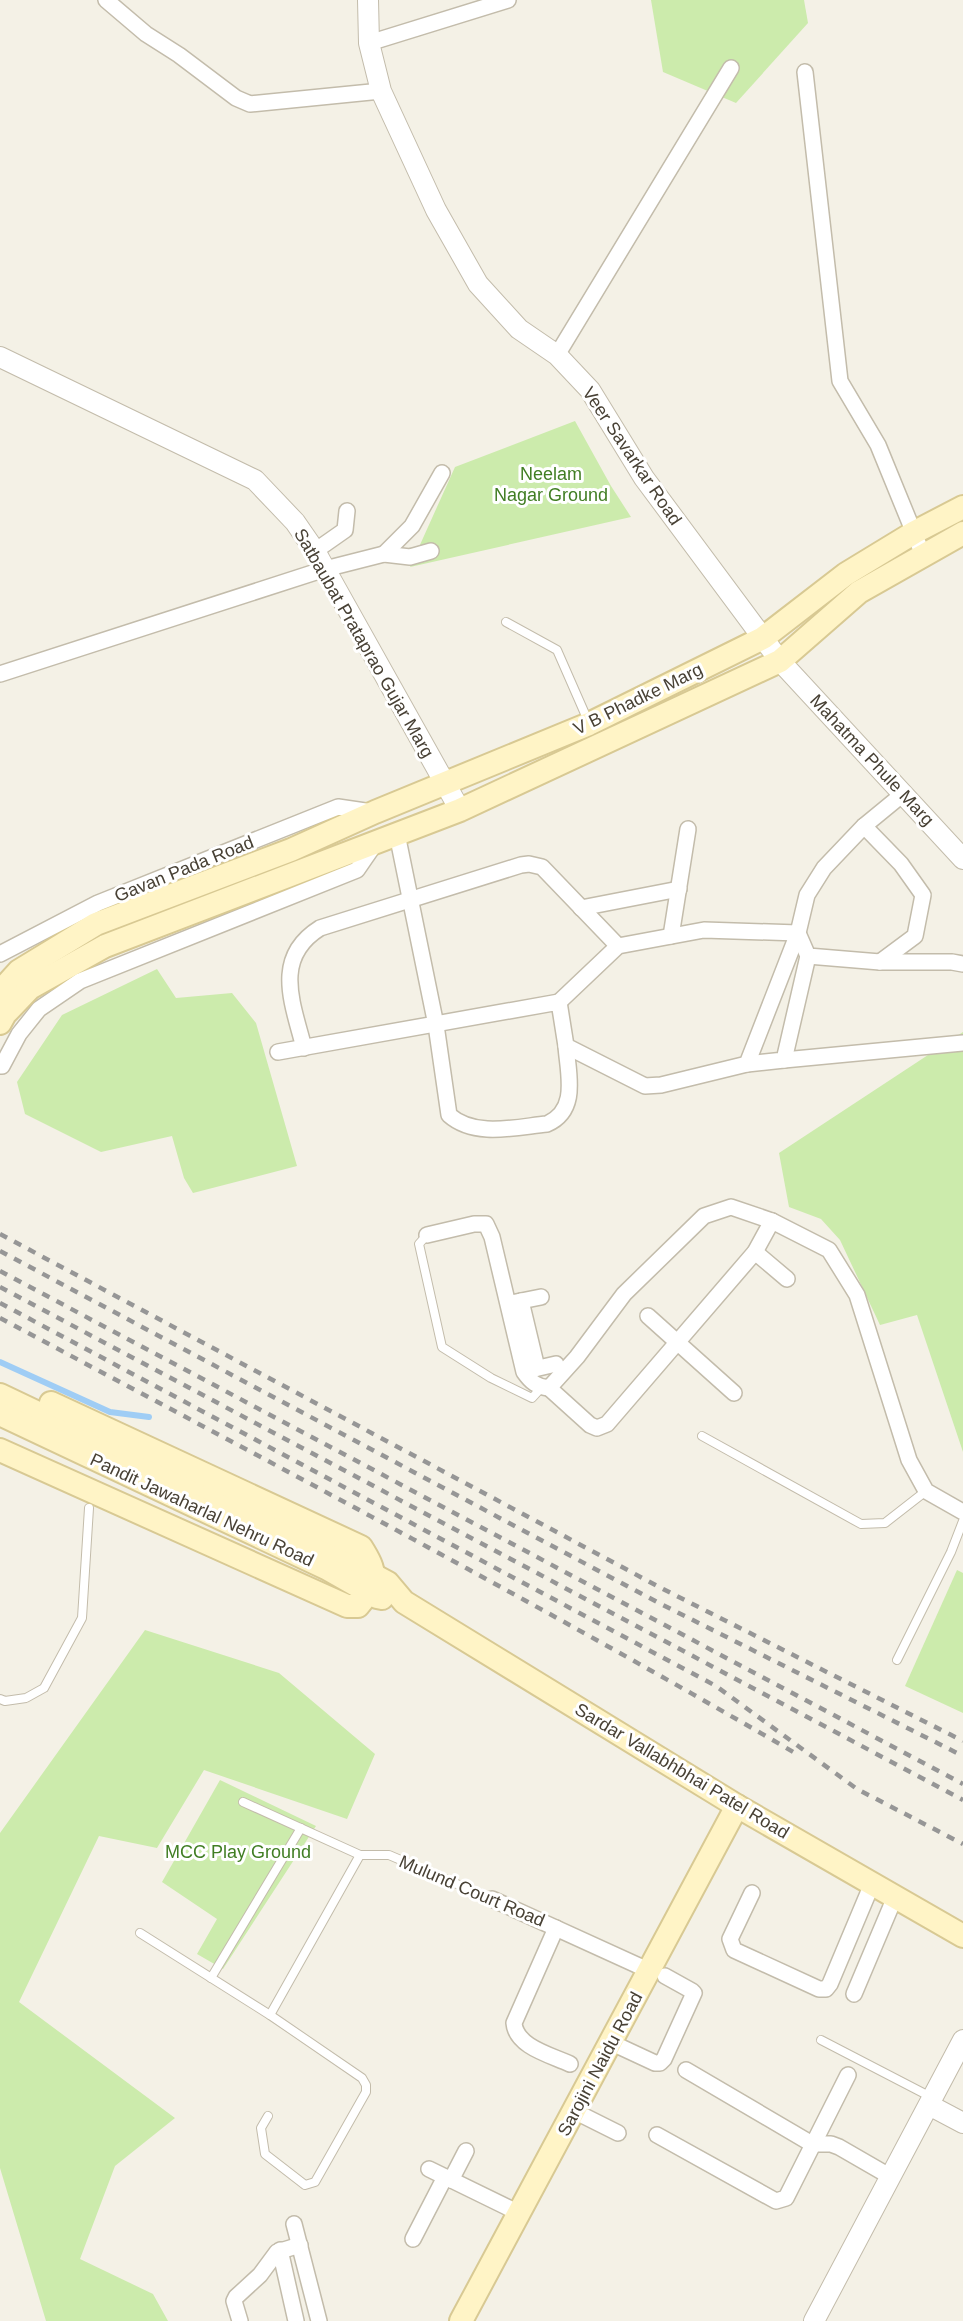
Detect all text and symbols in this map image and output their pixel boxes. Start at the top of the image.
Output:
street label: Veer Savarkar Road [578,383,686,529]
park label: Neelam Nagar Ground [494,464,608,505]
street label: Satbaubat Prataprao Gujar Marg [290,525,438,761]
street label: V B Phadke Marg [570,659,706,739]
street label: Mahatma Phule Marg [806,690,938,830]
street label: Gavan Pada Road [112,832,256,906]
street label: Pandit Jawaharlal Nehru Road [87,1449,317,1571]
street label: Sardar Vallabhbhai Patel Road [571,1699,793,1843]
park label: MCC Play Ground [165,1842,311,1862]
street label: Mulund Court Road [396,1851,548,1931]
street label: Sarojini Naidu Road [554,1989,646,2139]

